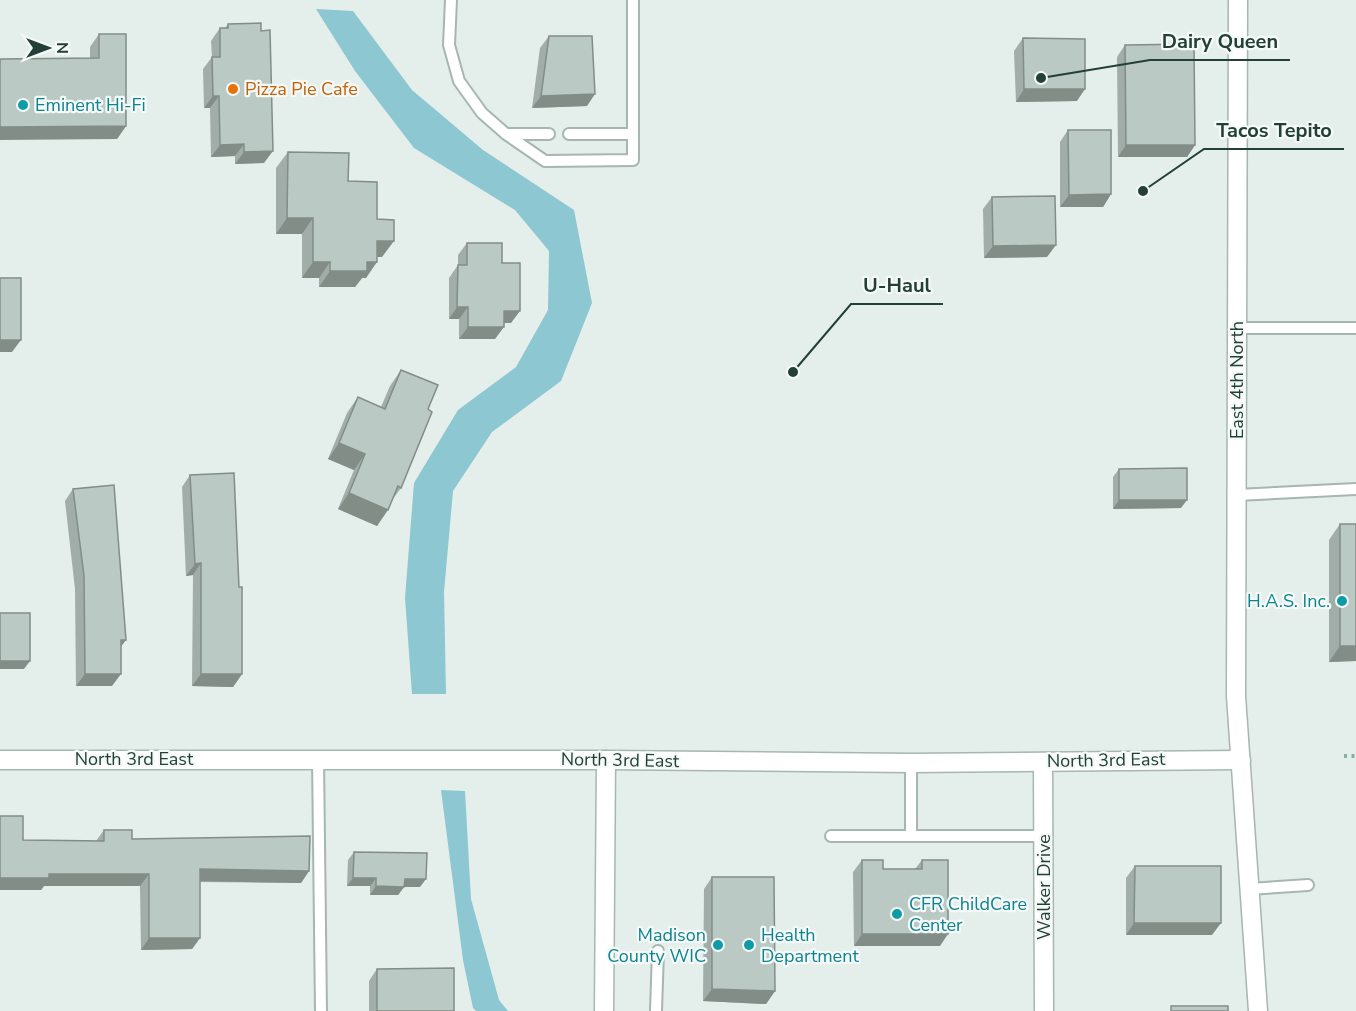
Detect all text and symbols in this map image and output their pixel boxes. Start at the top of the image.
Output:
north arrow [18,18,78,78]
callout: Dairy Queen [1150,22,1290,60]
text: Dairy Queen [1162,28,1278,55]
text: N [51,42,73,54]
place label: Pizza Pie Cafe [245,77,358,101]
marker: Pizza Pie Cafe [226,82,240,96]
place label: Eminent Hi-Fi [35,93,146,117]
marker: Eminent Hi-Fi [16,98,30,112]
callout: Tacos Tepito [1204,111,1344,149]
text: Tacos Tepito [1216,117,1332,144]
callout: U-Haul [851,266,943,304]
text: U-Haul [863,272,932,299]
street label: East 4th North [1225,321,1249,439]
place label: H.A.S. Inc. [1247,589,1330,613]
marker: H.A.S. Inc. [1335,594,1349,608]
street label: North 3rd East [75,747,194,771]
street label: North 3rd East [561,747,680,773]
street label: North 3rd East [1047,747,1166,773]
street label: Walker Drive [1032,834,1056,940]
place label: CFR ChildCare Center [909,892,1027,937]
marker: CFR ChildCare Center [890,907,904,921]
place label: Madison County WIC [607,923,706,968]
place label: Health Department [761,923,859,968]
marker: Madison County WIC [711,938,725,952]
marker: Health Department [742,938,756,952]

